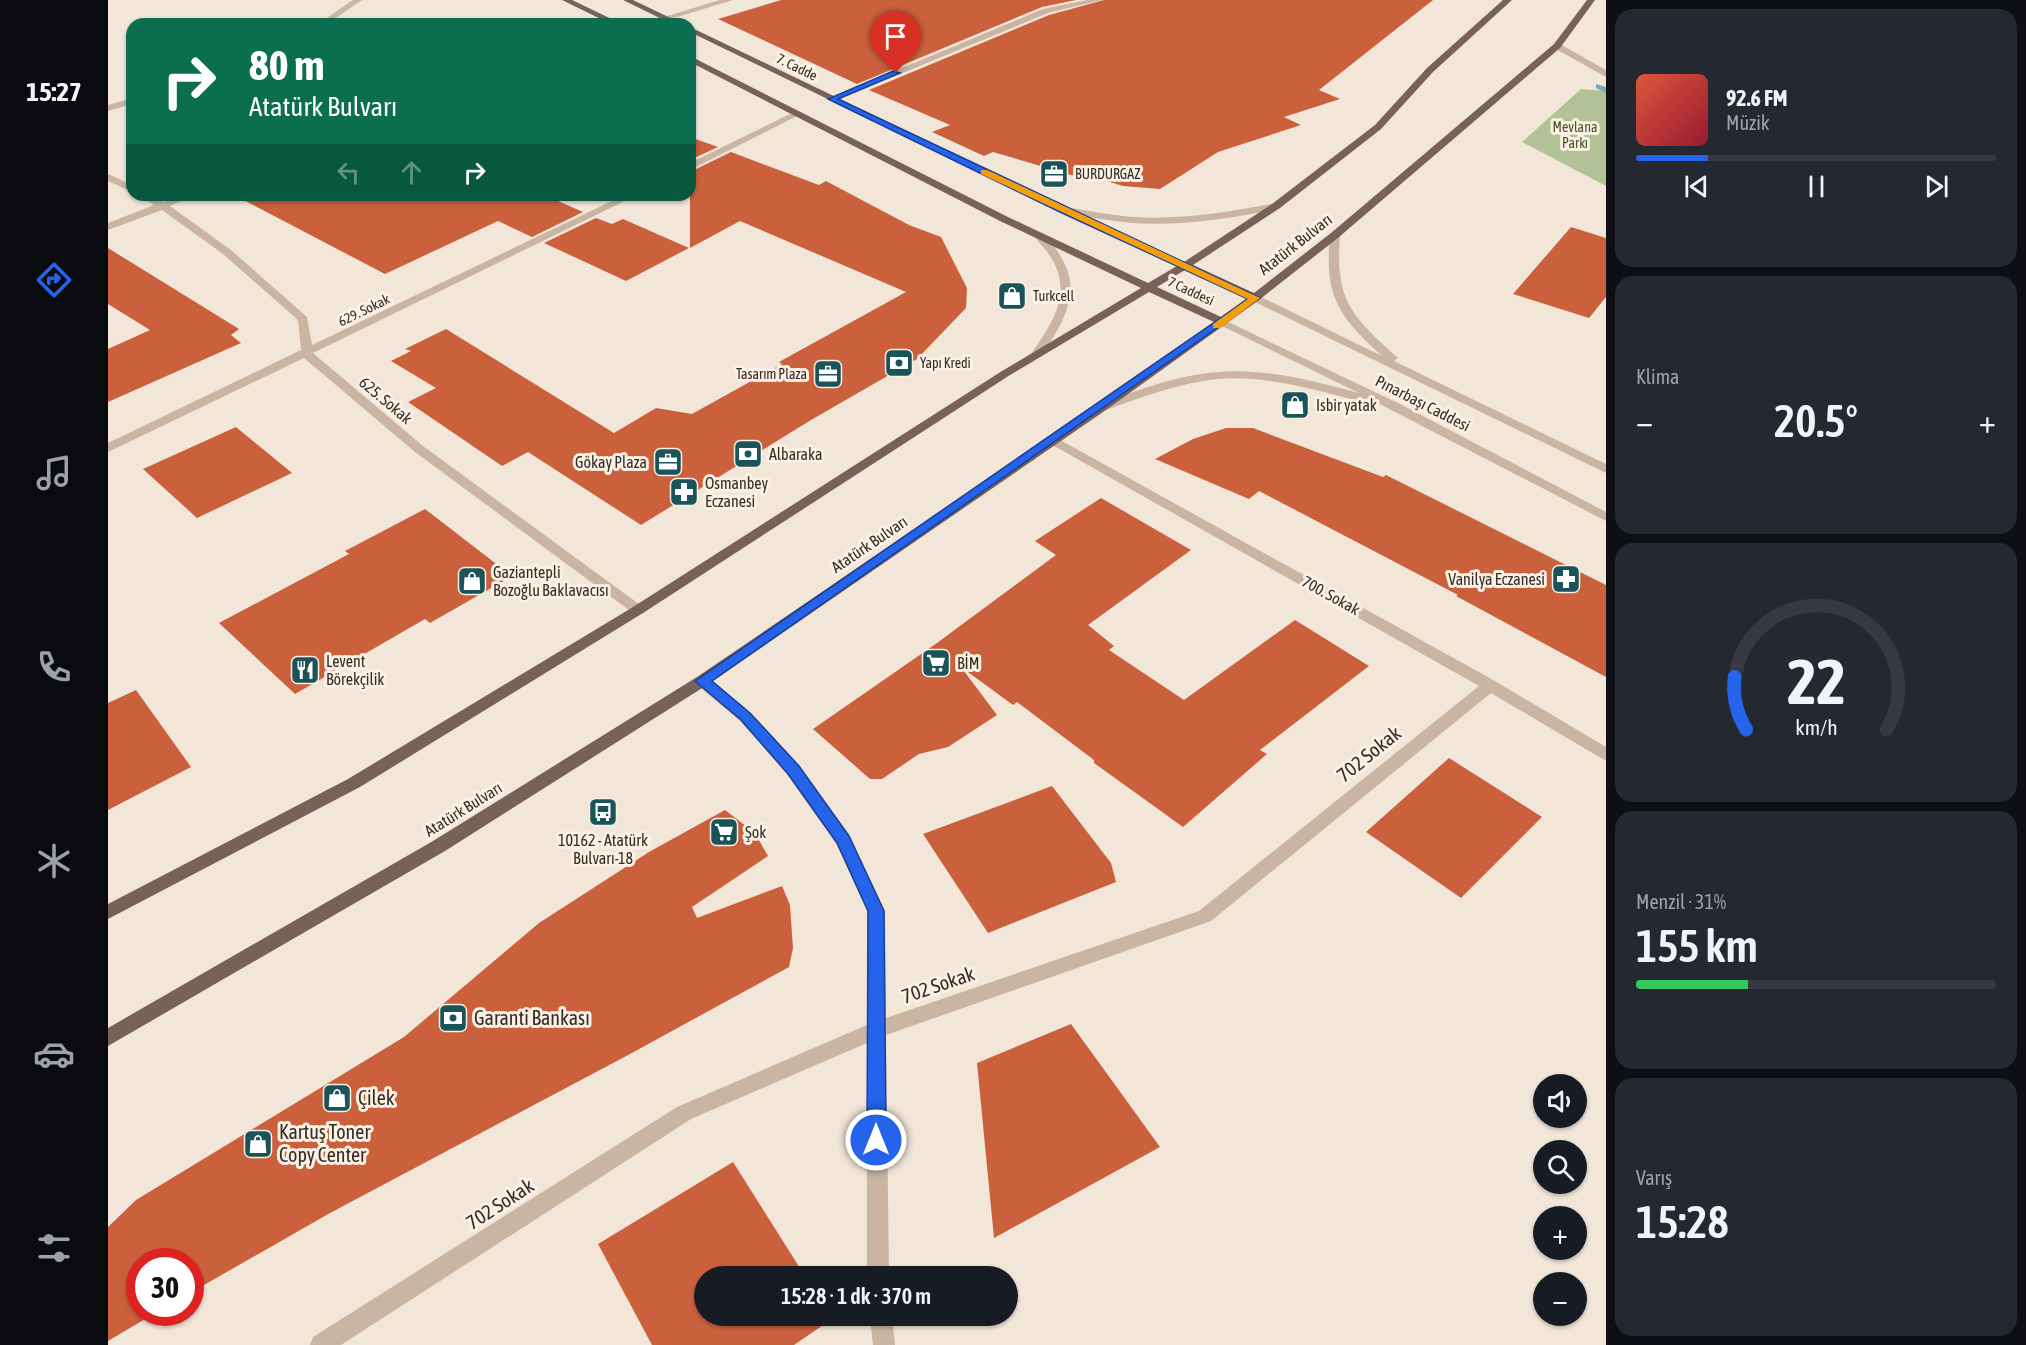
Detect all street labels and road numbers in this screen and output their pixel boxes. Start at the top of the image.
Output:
street label: 7. Cadde [774,50,820,84]
street label: Atatürk Bulvarı [1255,210,1335,278]
street label: 7 Caddesi [1165,273,1217,309]
street label: 629. Sokak [336,291,392,329]
street label: Pınarbaşı Caddesi [1372,371,1473,436]
street label: 625. Sokak [356,373,416,427]
street label: Atatürk Bulvarı [828,512,910,576]
street label: 700. Sokak [1299,572,1363,618]
street label: 702 Sokak [1332,721,1405,786]
street label: Atatürk Bulvarı [421,778,505,840]
street label: 702 Sokak [898,961,978,1008]
street label: 702 Sokak [462,1173,538,1234]

